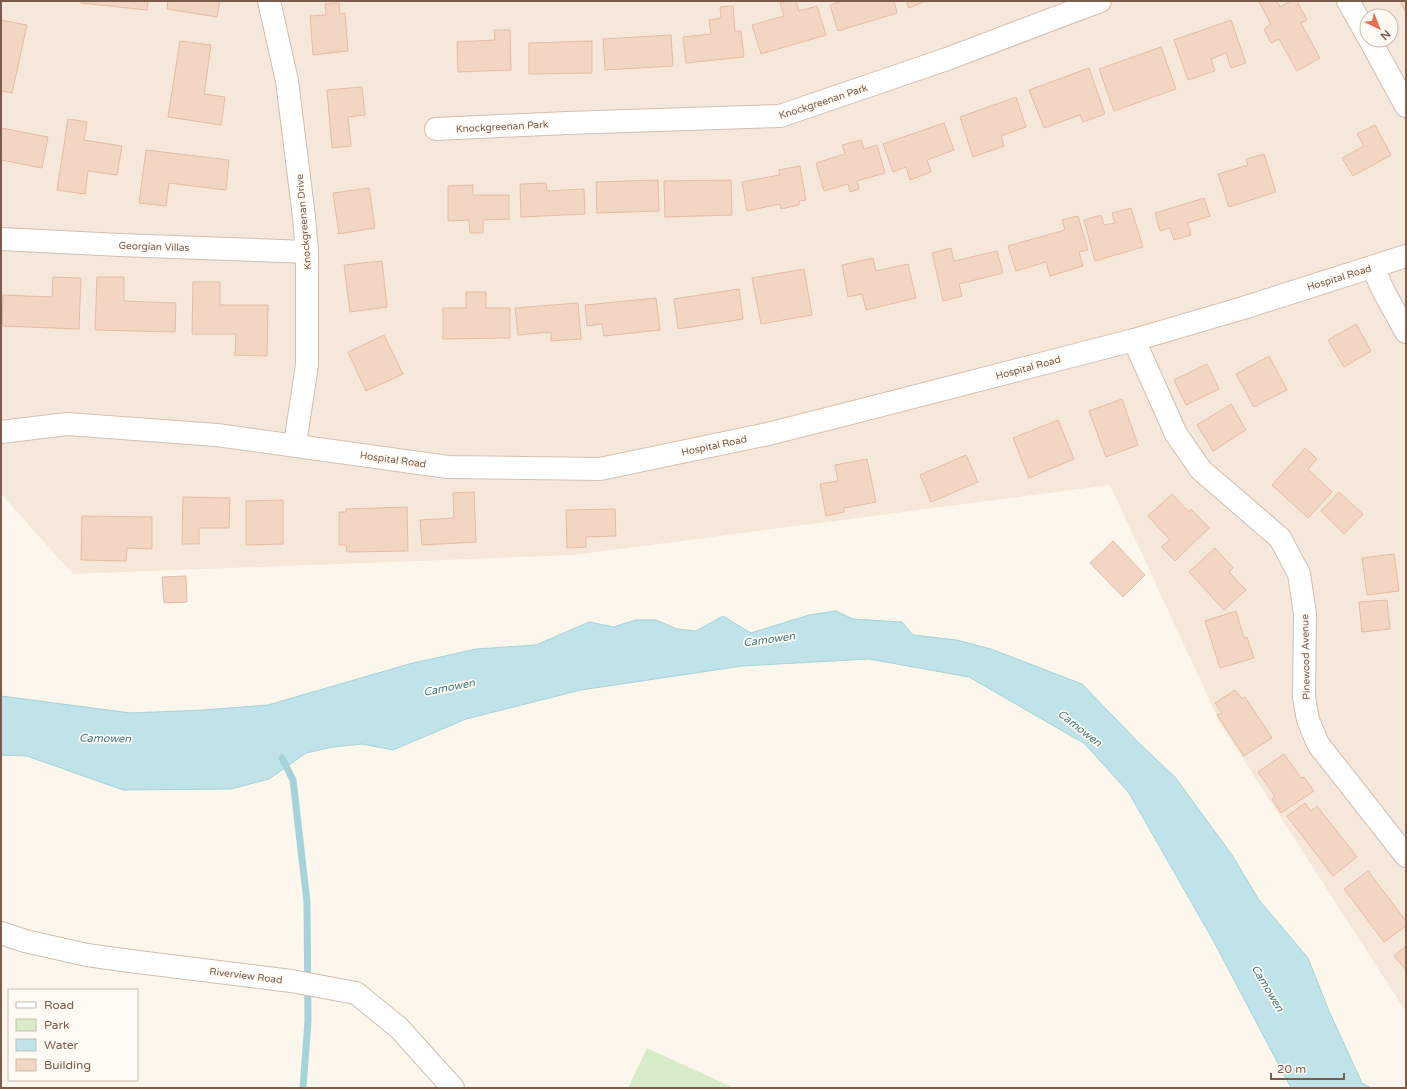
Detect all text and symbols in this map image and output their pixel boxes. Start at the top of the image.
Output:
north arrow [1359,8,1399,48]
text: N [1378,27,1393,43]
street label: Knockgreenan Park [777,82,870,122]
street label: Knockgreenan Park [455,119,549,135]
street label: Knockgreenan Drive [294,173,314,270]
street label: Georgian Villas [118,240,190,254]
street label: Hospital Road [1306,262,1373,293]
street label: Hospital Road [994,354,1062,382]
street label: Hospital Road [680,433,748,459]
street label: Hospital Road [359,449,427,471]
street label: Pinewood Avenue [1299,614,1313,700]
water label: Camowen [742,629,796,650]
water label: Camowen [422,676,476,699]
water label: Camowen [1055,707,1104,750]
water label: Camowen [79,732,131,745]
water label: Camowen [1249,963,1287,1014]
street label: Riverview Road [209,966,283,986]
legend [8,989,138,1081]
text: Road [44,998,74,1012]
text: Park [44,1018,70,1032]
text: Water [44,1038,79,1052]
scale bar [1271,1055,1344,1081]
text: Building [44,1058,91,1072]
text: 20 m [1277,1062,1306,1076]

